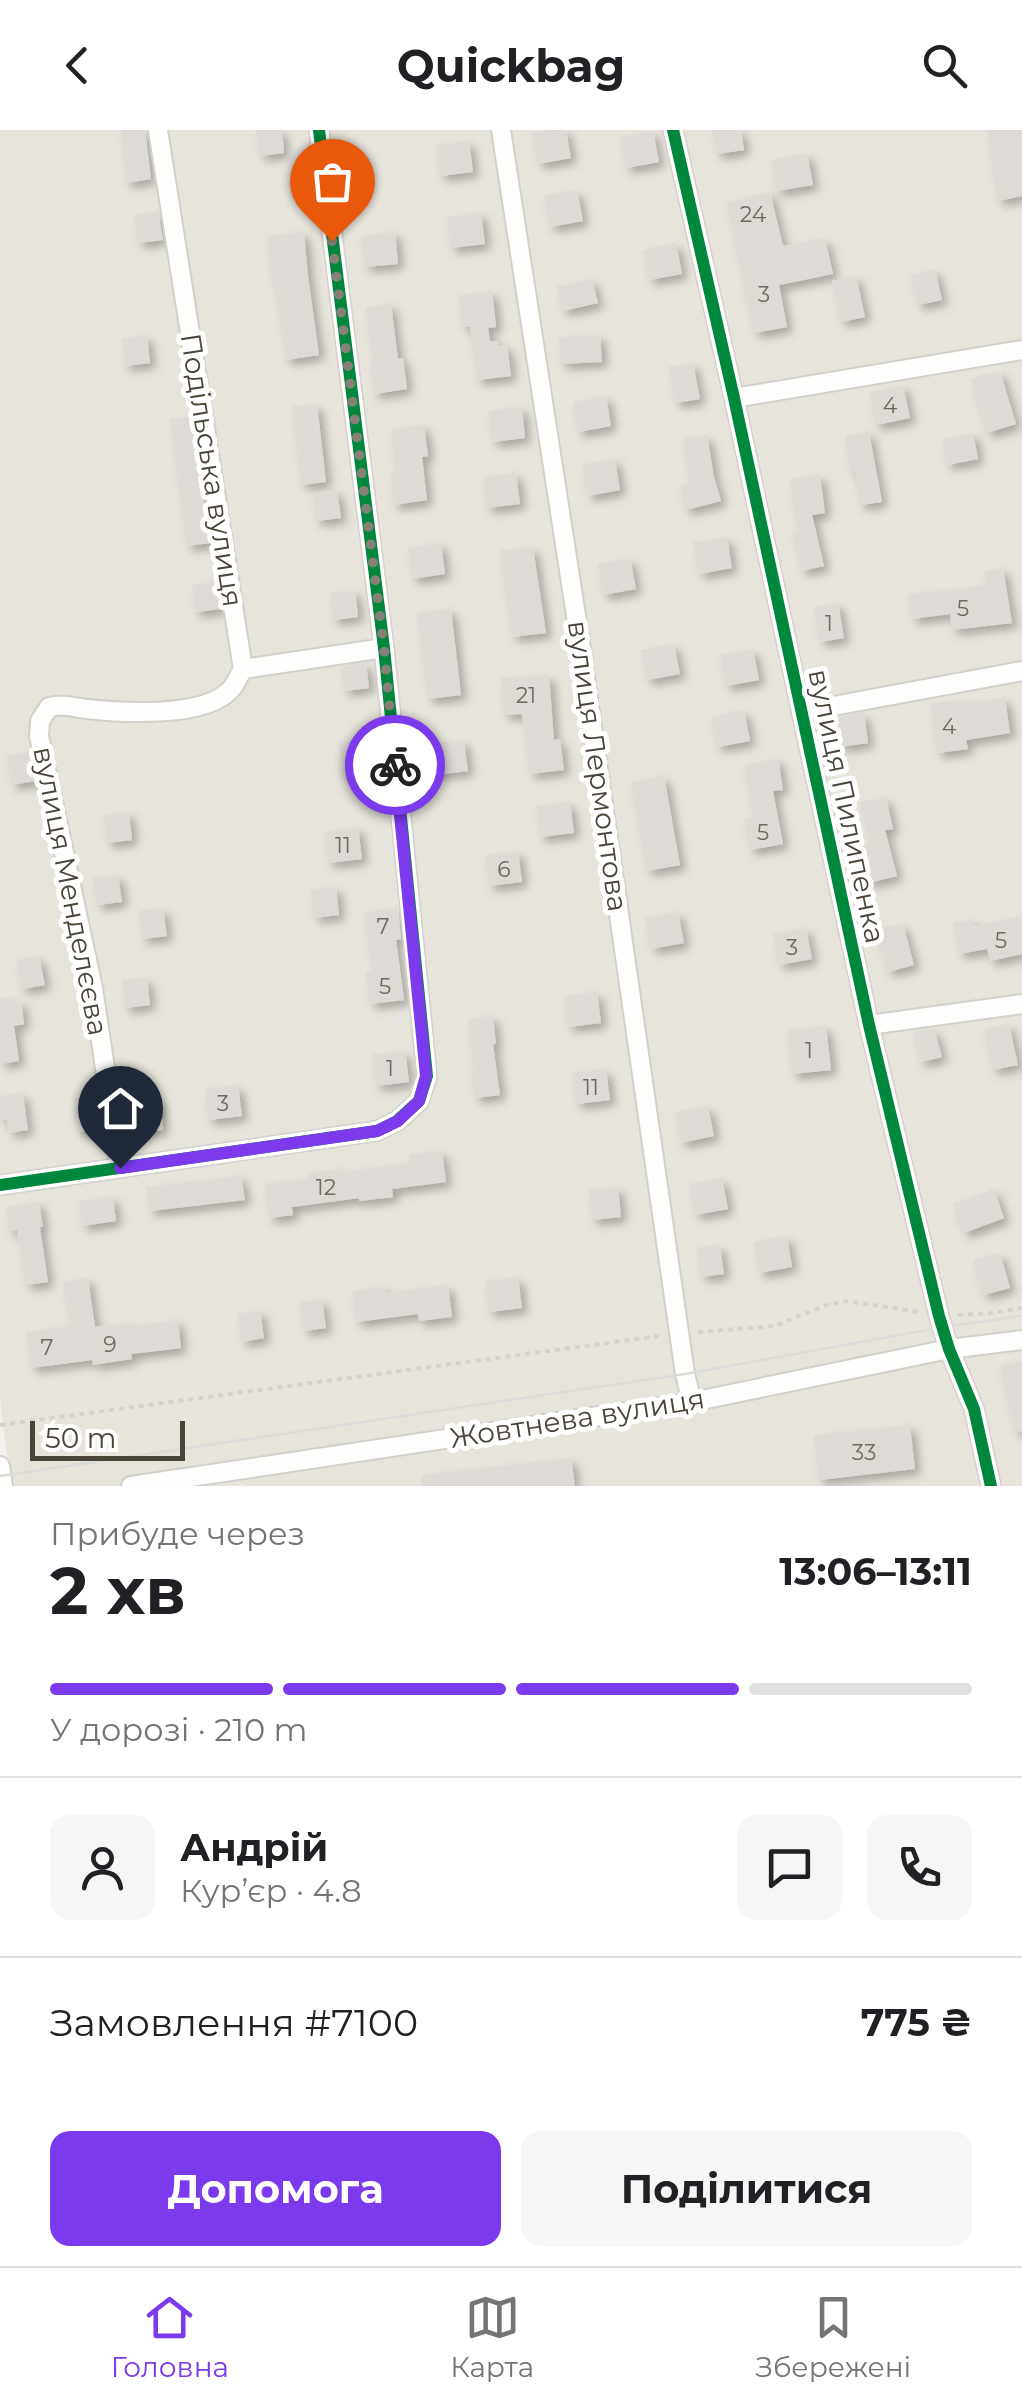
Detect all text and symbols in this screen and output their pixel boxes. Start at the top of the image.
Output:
icon: back [50,38,105,93]
text: Quickbag [397,38,625,93]
icon: search [917,38,972,93]
pin [290,139,375,242]
icon: bag [305,154,360,209]
house number: 24 [740,201,767,228]
house number: 3 [758,281,770,308]
street label: Подільська вулиця [174,331,250,609]
house number: 4 [883,392,898,419]
house number: 5 [957,595,969,622]
house number: 1 [825,610,833,637]
street label: вулиця Лермонтова [561,618,635,914]
street label: вулиця Пилипенка [801,666,893,946]
house number: 21 [516,682,536,709]
house number: 4 [942,713,957,740]
courier [345,715,445,815]
icon: bike [368,738,423,793]
street label: вулиця Менделєєва [26,744,116,1038]
house number: 5 [757,819,769,846]
house number: 11 [335,832,351,859]
house number: 6 [497,856,511,883]
house number: 7 [377,913,390,940]
house number: 5 [995,927,1007,954]
house number: 3 [786,934,798,961]
house number: 5 [379,973,391,1000]
house number: 1 [805,1037,813,1064]
house number: 1 [386,1055,394,1082]
pin [78,1066,163,1169]
house number: 11 [583,1074,599,1101]
icon: home [93,1081,148,1136]
house number: 3 [217,1090,229,1117]
house number: 12 [316,1174,336,1201]
house number: 9 [103,1331,117,1358]
house number: 7 [41,1334,54,1361]
street label: Жовтнева вулиця [447,1381,707,1455]
scale bar [30,1416,185,1460]
text: 50 m [45,1421,116,1455]
house number: 33 [852,1439,876,1466]
text: Прибуде через [50,1514,305,1553]
text: 13:06–13:11 [779,1548,972,1595]
text: 2 хв [50,1551,186,1630]
text: У дорозі · 210 m [50,1710,308,1749]
button: person [50,1815,155,1920]
button: chat [737,1815,842,1920]
button: phone [867,1815,972,1920]
text: Андрій [180,1824,328,1871]
text: Кур’єр · 4.8 [180,1871,362,1910]
text: Замовлення #7100 [50,1999,418,2046]
text: 775 ₴ [861,1999,972,2046]
button: Допомога [50,2131,501,2246]
button: Поділитися [521,2131,972,2246]
tab: Головна [111,2290,229,2384]
tab: Карта [450,2290,534,2384]
tab: Збережені [756,2290,911,2384]

